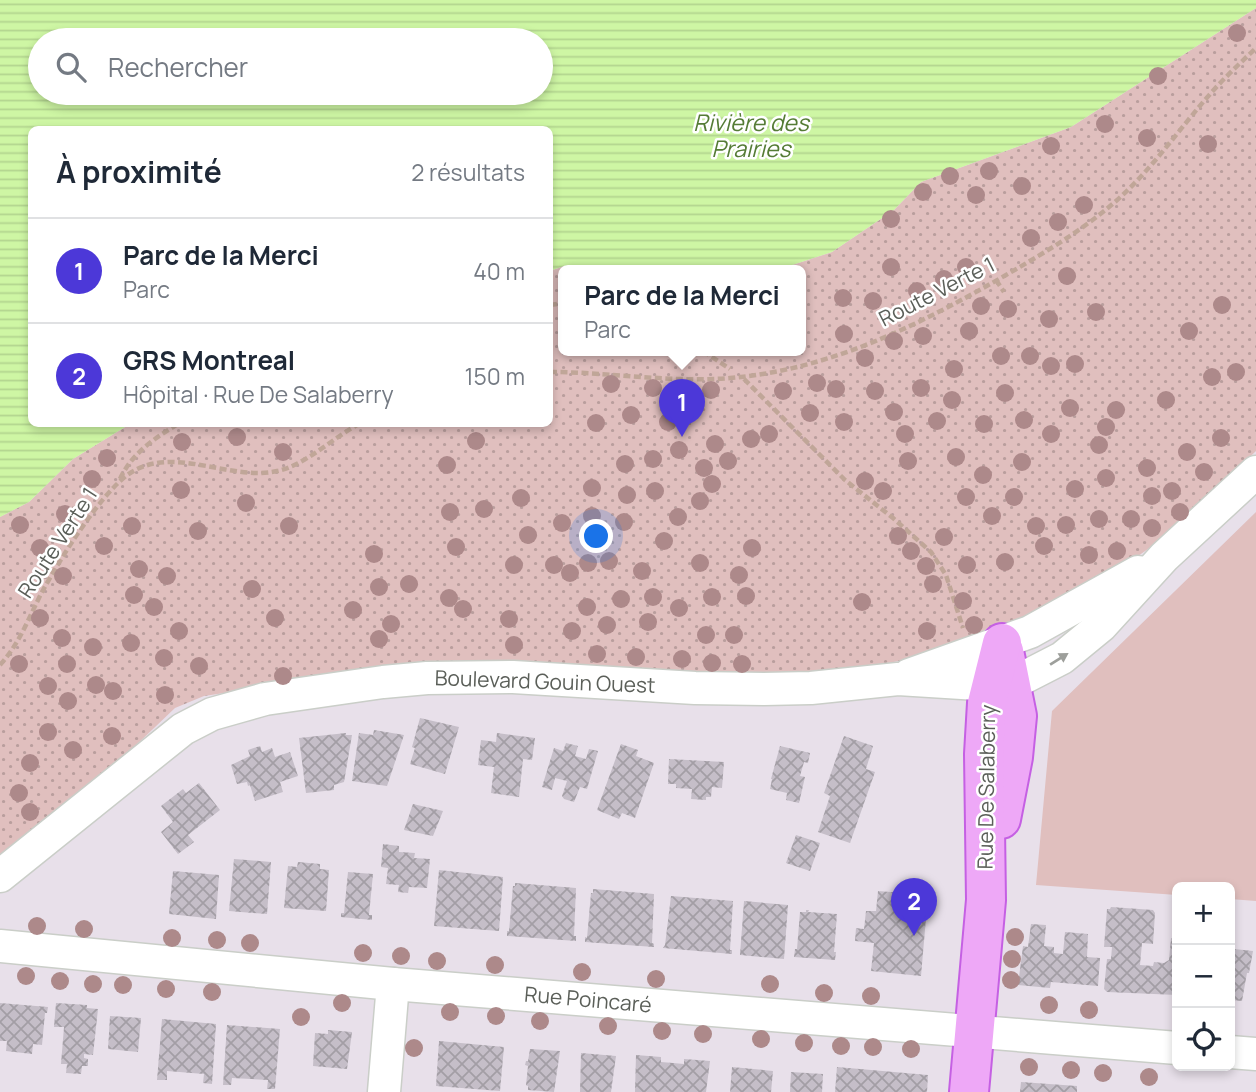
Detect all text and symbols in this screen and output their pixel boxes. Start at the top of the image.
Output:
search box [28,28,553,105]
icon: search [52,48,90,86]
text: Rechercher [108,49,248,85]
water label: Rivière des Prairies [693,106,811,164]
text: À proximité [56,151,222,192]
text: 2 résultats [411,156,525,188]
text: Parc de la Merci [123,237,319,273]
street label: Route Verte 1 [874,250,999,332]
text: 1 [74,255,84,287]
text: 40 m [473,255,525,287]
popup [558,265,806,356]
text: Parc [123,273,170,305]
text: Parc de la Merci [584,277,780,313]
text: Parc [584,313,631,345]
text: GRS Montreal [123,342,295,378]
text: 2 [72,360,86,392]
text: 150 m [465,360,525,392]
text: Hôpital · Rue De Salaberry [123,378,394,410]
pin: 1 [659,379,705,437]
street label: Route Verte 1 [11,482,103,603]
your location [579,519,613,553]
one-way arrow [1050,653,1069,666]
street label: Boulevard Gouin Ouest [434,663,656,699]
street label: Rue De Salaberry [971,704,1001,870]
pin: 2 [891,878,937,936]
map controls [1172,882,1235,1071]
button: + [1172,882,1235,945]
button: − [1172,945,1235,1008]
street label: Rue Poincaré [523,979,653,1019]
button: locate [1172,1008,1235,1071]

